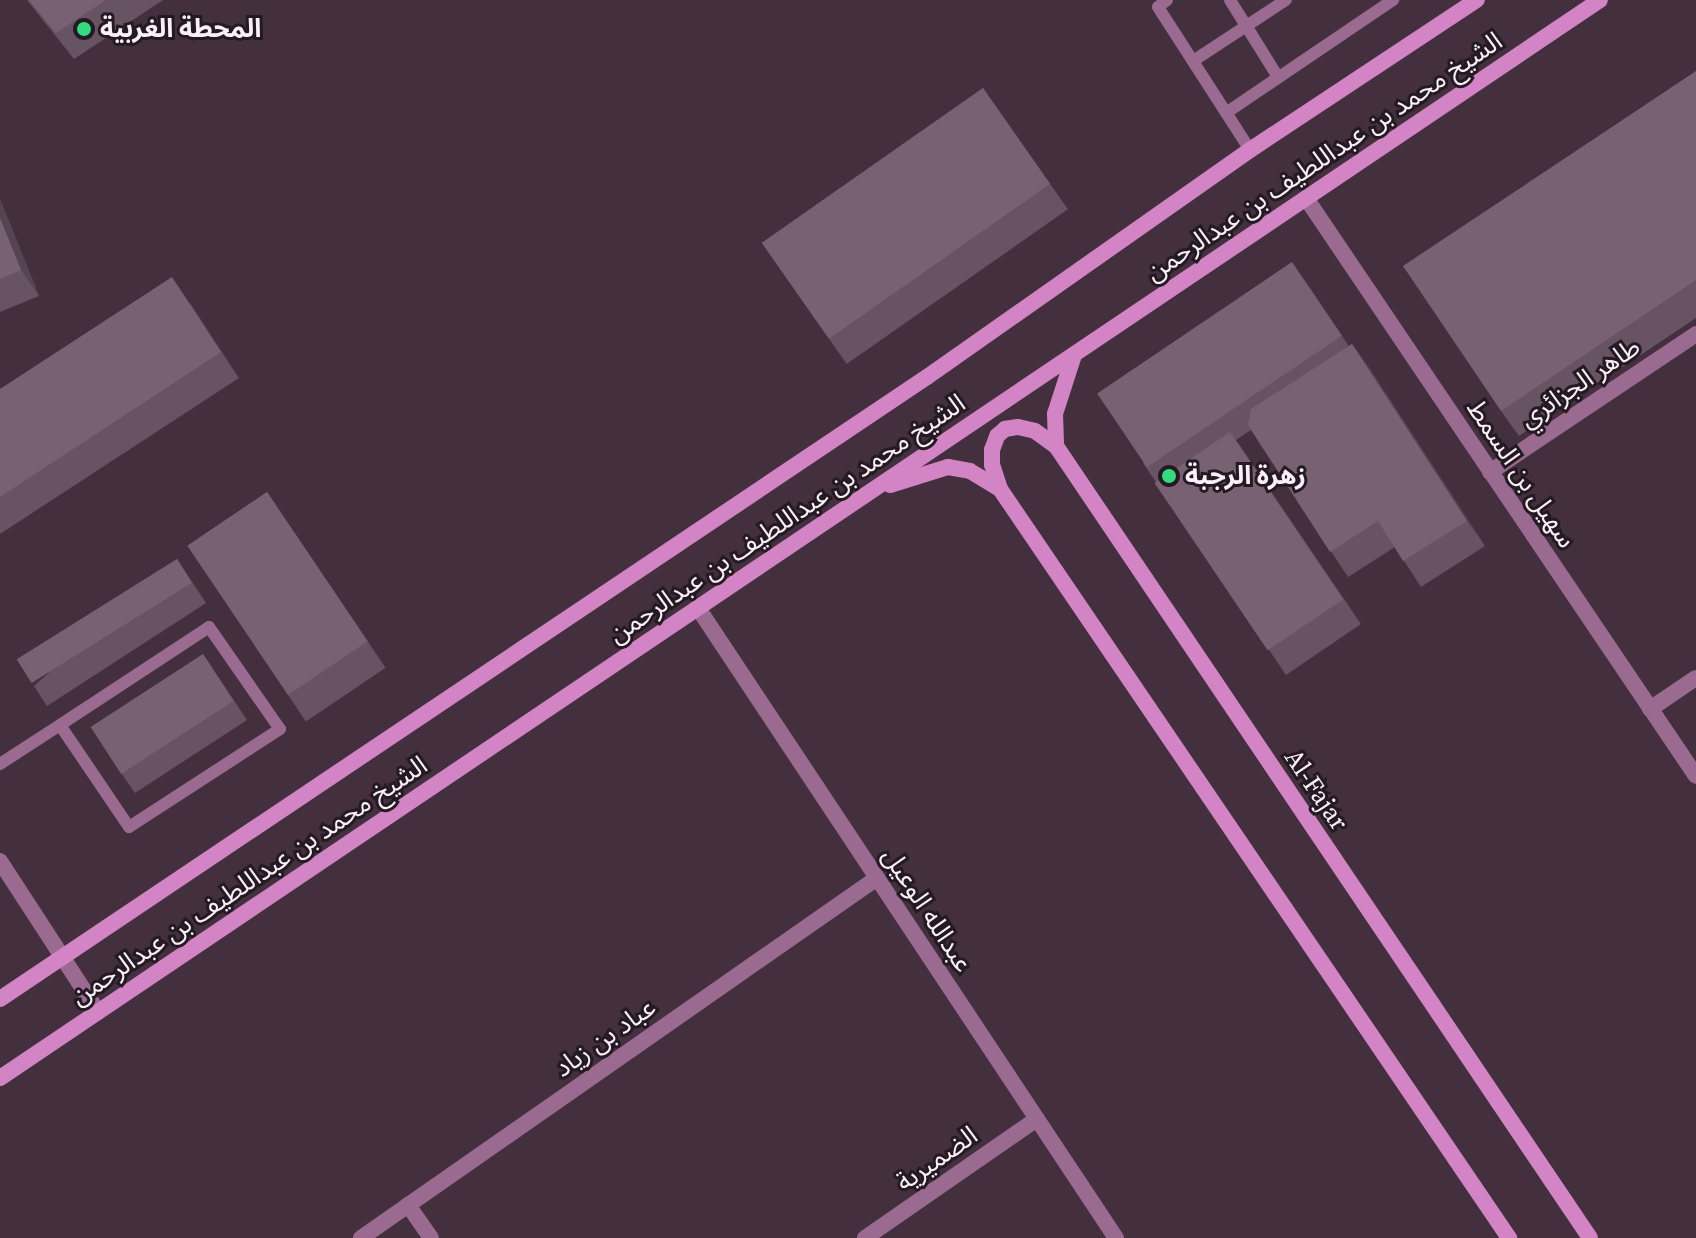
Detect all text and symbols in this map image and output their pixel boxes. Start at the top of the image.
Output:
place label: المحطة الغربية [100,13,261,45]
marker: المحطة الغربية [75,20,93,38]
street label: الشيخ محمد بن عبداللطيف بن عبدالرحمن [1140,26,1508,288]
street label: طاهر الجزائري [1514,331,1646,435]
street label: الشيخ محمد بن عبداللطيف بن عبدالرحمن [603,388,971,650]
street label: سهيل بن السمط [1460,394,1582,554]
place label: زهرة الرجبة [1185,460,1306,492]
marker: زهرة الرجبة [1160,467,1178,485]
street label: Al-Fajar [1277,743,1355,837]
street label: الشيخ محمد بن عبداللطيف بن عبدالرحمن [65,750,433,1012]
street label: عبدالله الوعيل [875,842,979,978]
street label: عباد بن زياد [548,992,662,1084]
street label: الضميرية [890,1120,984,1198]

